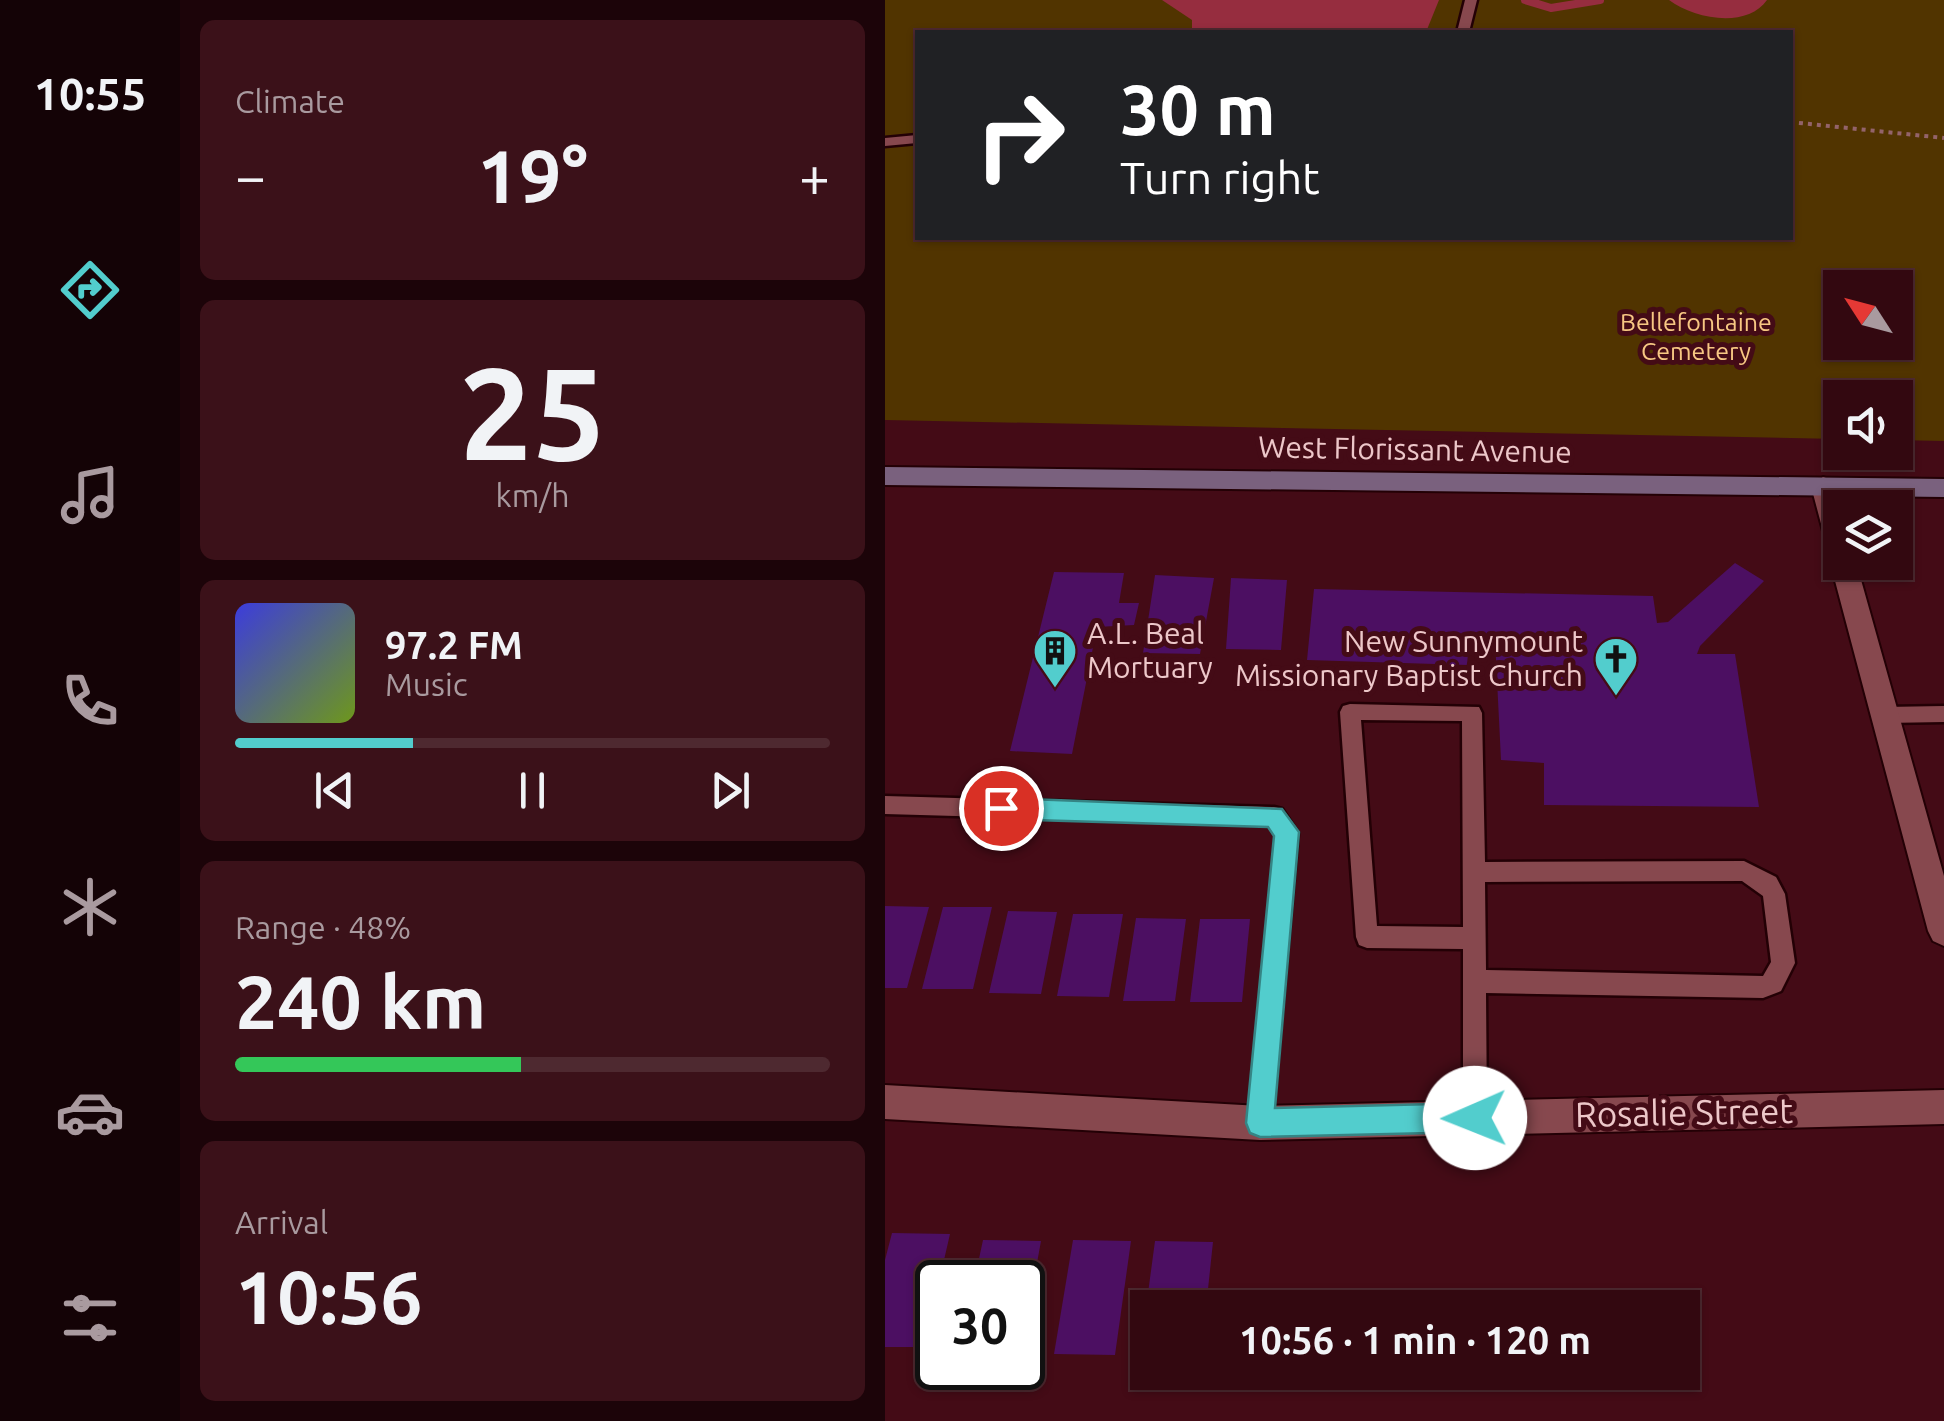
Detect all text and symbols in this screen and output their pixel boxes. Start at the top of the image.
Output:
text: 10:55 [34,68,146,119]
icon: right [955,70,1085,200]
text: 30 m [1120,70,1276,148]
text: Climate [235,83,345,119]
text: 19° [477,133,588,217]
text: − [235,145,266,206]
text: + [799,145,830,206]
text: Turn right [1120,152,1320,203]
icon: directions [55,255,125,325]
north arrow [1823,270,1913,360]
map controls [1823,270,1913,580]
park label: Bellefontaine Cemetery [1620,308,1772,365]
text: 25 [459,339,606,485]
button: sound [1823,380,1913,470]
street label: West Florissant Avenue [1258,429,1572,469]
icon: music [55,460,125,530]
text: km/h [496,477,569,513]
button: layers [1823,490,1913,580]
place label: A.L. Beal Mortuary [1087,616,1213,684]
text: 97.2 FM [385,624,523,666]
place label: New Sunnymount Missionary Baptist Church [1235,624,1583,692]
building icon: A.L. Beal Mortuary [1032,628,1078,689]
church icon: New Sunnymount Missionary Baptist Church [1593,636,1639,697]
icon: phone [55,666,125,736]
text: Music [385,666,468,702]
icon: previous [307,763,362,818]
icon: pause [505,763,560,818]
icon: next [703,763,758,818]
pin [959,766,1044,851]
icon: arrive [974,781,1029,836]
icon: climate [55,872,125,942]
text: Range · 48% [235,909,411,945]
text: 240 km [235,959,486,1043]
position arrow [1423,1066,1527,1170]
icon: car [55,1077,125,1147]
street label: Rosalie Street [1575,1090,1794,1134]
text: Arrival [235,1204,328,1240]
text: 10:56 [235,1254,423,1338]
speed limit sign: 30 [915,1260,1045,1390]
icon: filters [55,1283,125,1353]
text: 10:56 · 1 min · 120 m [1239,1319,1591,1361]

